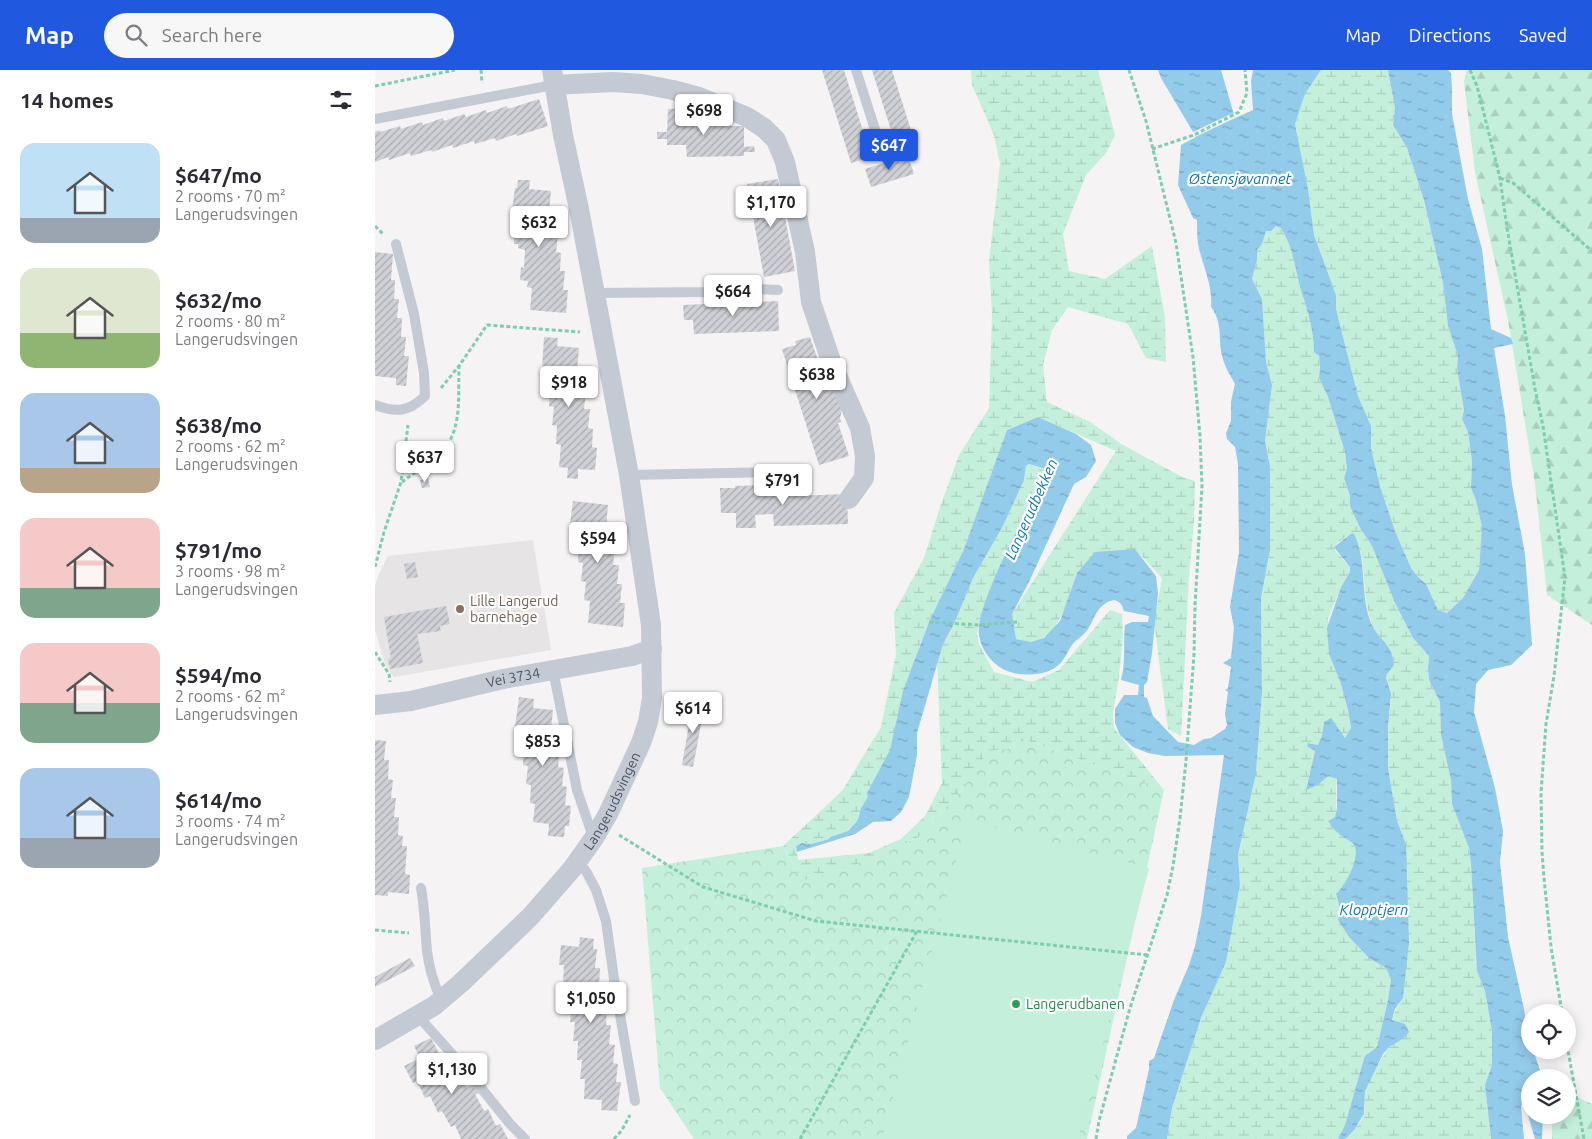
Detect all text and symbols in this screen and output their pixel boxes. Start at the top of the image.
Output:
search box [104,13,454,58]
icon: search [122,21,150,49]
text: Map [25,22,74,49]
text: Search here [162,24,262,46]
text: Map [1345,25,1381,45]
text: Directions [1409,25,1491,45]
text: Saved [1519,25,1567,45]
icon: filters [327,86,355,114]
text: 14 homes [20,88,114,112]
pin: $698 [674,93,734,136]
text: $698 [686,101,722,119]
pin: $647 [859,128,919,171]
text: $647 [871,136,907,154]
icon: home [60,163,120,223]
text: $647/mo [175,163,262,187]
water label: Østensjøvannet [1189,170,1292,187]
pin: $1,170 [730,186,812,228]
text: 2 rooms · 70 m² [175,187,286,205]
text: $1,170 [746,193,796,211]
text: Langerudsvingen [175,205,298,223]
pin: $632 [509,206,569,248]
text: $632 [521,213,557,231]
pin: $664 [703,274,763,317]
text: $664 [715,282,751,300]
icon: home [60,288,120,348]
text: $632/mo [175,288,262,312]
text: 2 rooms · 80 m² [175,312,286,330]
text: Langerudsvingen [175,330,298,348]
pin: $638 [787,358,847,400]
text: $638 [799,365,835,383]
pin: $918 [539,366,599,408]
text: $918 [551,373,587,391]
icon: home [60,413,120,473]
text: $638/mo [175,413,262,437]
text: 2 rooms · 62 m² [175,437,286,455]
pin: $637 [395,440,455,483]
text: $637 [407,448,443,466]
text: Langerudsvingen [175,455,298,473]
water label: Langerudbekken [1001,456,1061,562]
pin: $791 [753,464,813,506]
text: $791 [765,471,801,489]
pin: $594 [568,522,628,564]
text: $594 [580,529,616,547]
icon: home [60,538,120,598]
text: $791/mo [175,538,262,562]
text: 3 rooms · 98 m² [175,562,286,580]
text: Langerudsvingen [175,580,298,598]
place label: Lille Langerud barnehage [470,593,558,625]
marker: Lille Langerud barnehage [454,603,466,615]
icon: home [60,663,120,723]
text: $594/mo [175,663,262,687]
street label: Vei 3734 [485,665,541,691]
text: 2 rooms · 62 m² [175,687,286,705]
pin: $614 [663,692,723,734]
text: $614 [675,699,711,717]
text: Langerudsvingen [175,705,298,723]
pin: $853 [513,724,573,767]
text: $853 [525,732,561,750]
street label: Langerudsvingen [580,750,644,853]
icon: home [60,788,120,848]
text: $614/mo [175,788,262,812]
text: 3 rooms · 74 m² [175,812,286,830]
text: Langerudsvingen [175,830,298,848]
water label: Klopptjern [1340,901,1408,918]
pin: $1,050 [550,982,632,1024]
text: $1,050 [566,989,616,1007]
place label: Langerudbanen [1026,996,1125,1012]
marker: Langerudbanen [1010,998,1022,1010]
map controls [1521,1004,1576,1124]
button: locate [1521,1004,1576,1059]
pin: $1,130 [411,1052,493,1095]
text: $1,130 [427,1060,477,1078]
button: layers [1521,1069,1576,1124]

